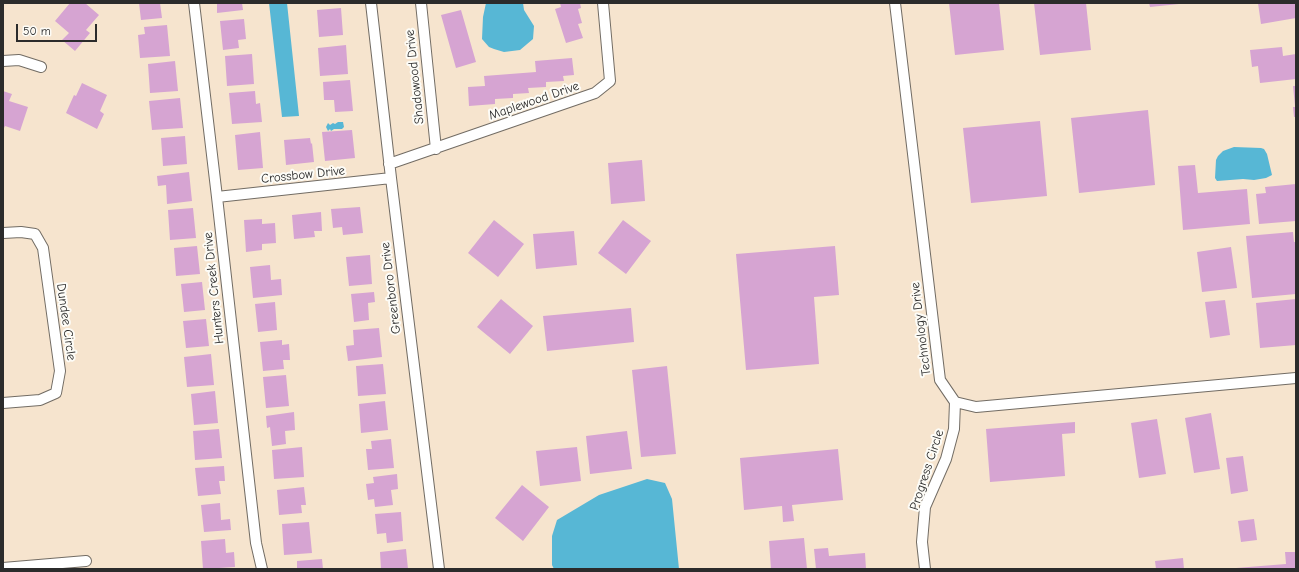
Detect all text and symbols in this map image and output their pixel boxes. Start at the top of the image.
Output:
scale bar [18,16,99,42]
text: 50 m [23,24,51,38]
street label: Shadowood Drive [402,29,428,125]
street label: Maplewood Drive [487,78,581,124]
street label: Crossbow Drive [260,163,346,187]
street label: Hunters Creek Drive [200,231,228,345]
street label: Greenboro Drive [378,241,404,335]
street label: Technology Drive [908,281,934,377]
street label: Dundee Circle [53,282,79,362]
street label: Progress Circle [907,428,947,512]

